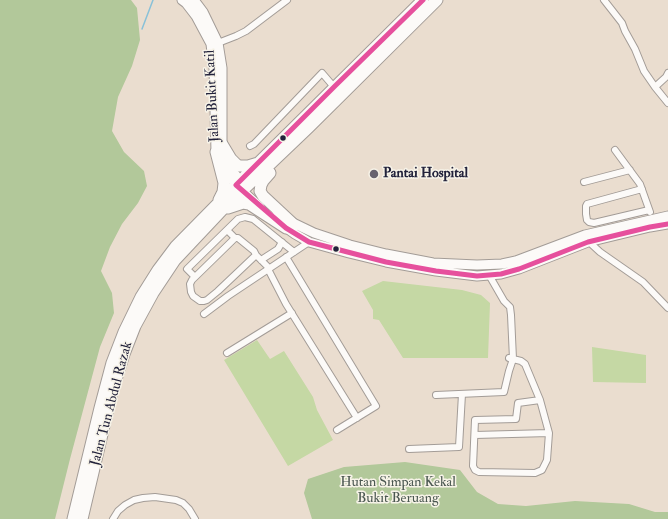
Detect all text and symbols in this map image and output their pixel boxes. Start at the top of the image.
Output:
street label: Jalan Bukit Katil [202,49,224,143]
unlabelled marker [278,133,288,143]
place label: Pantai Hospital [383,166,468,182]
marker: Pantai Hospital [368,168,380,180]
unlabelled marker [331,244,341,254]
street label: Jalan Tun Abdul Razak [87,340,137,468]
park label: Hutan Simpan Kekal Bukit Beruang [340,475,456,508]

